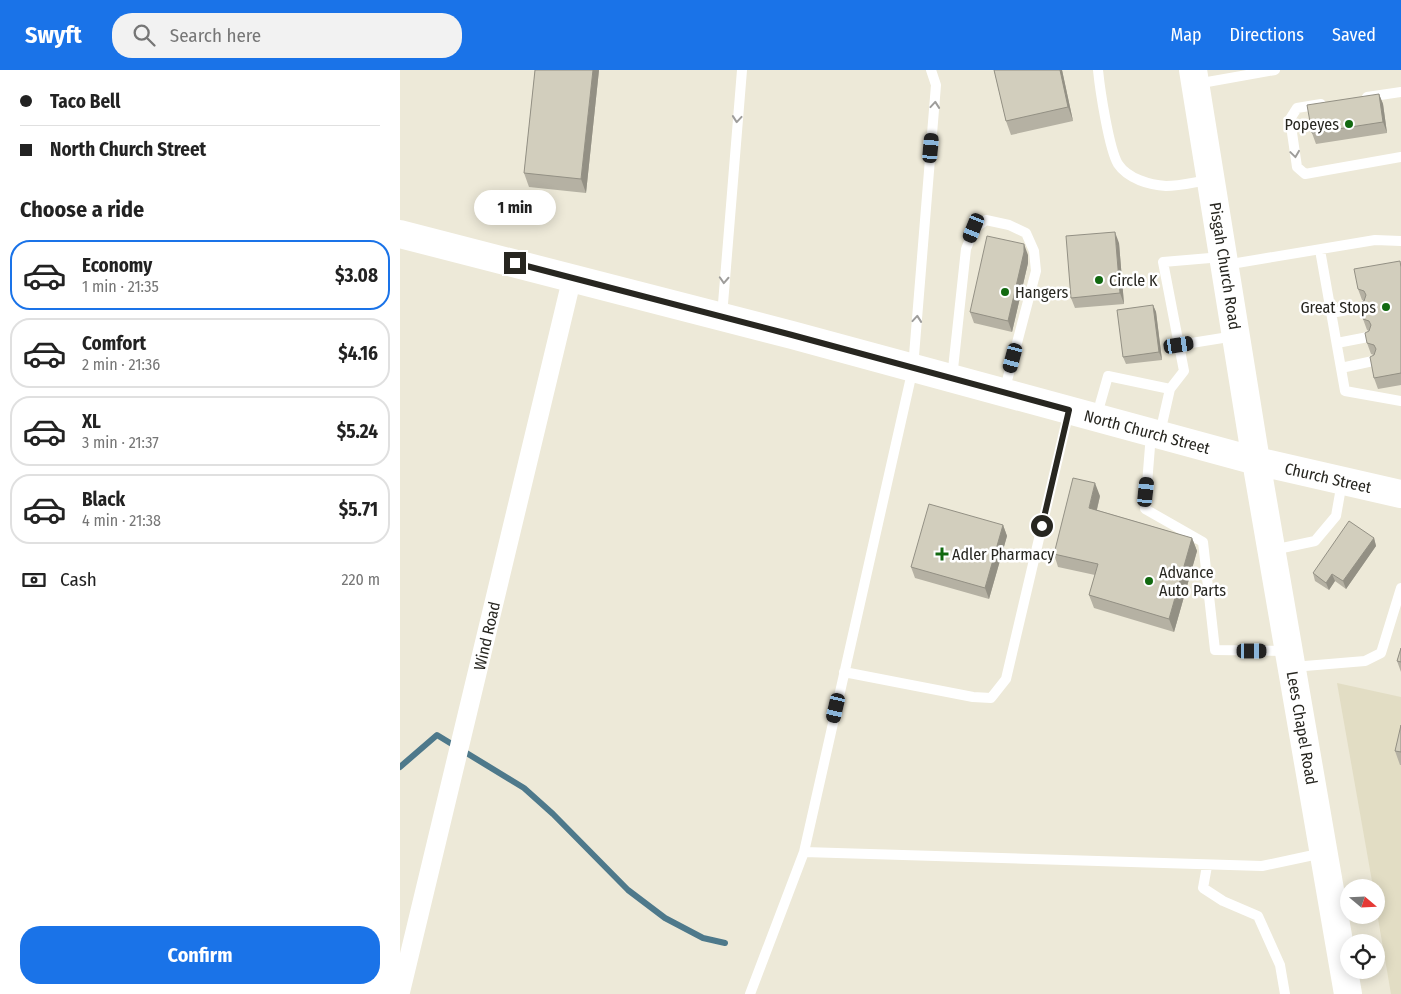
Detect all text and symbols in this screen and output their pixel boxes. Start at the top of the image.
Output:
search box [112,13,462,58]
text: Swyft [25,21,82,49]
icon: search [130,21,158,49]
text: Search here [170,24,261,47]
text: Map [1170,24,1202,46]
text: Directions [1230,24,1304,46]
text: Saved [1332,24,1376,46]
text: Taco Bell [50,90,120,113]
one-way arrow [929,101,940,109]
one-way arrow [732,115,743,123]
place label: Popeyes [1285,115,1339,134]
marker: Popeyes [1343,118,1355,130]
car [922,132,939,164]
text: North Church Street [50,138,206,161]
one-way arrow [1289,150,1300,158]
callout: 1 min [474,190,556,226]
text: Choose a ride [20,196,144,223]
text: 1 min [498,198,532,217]
street label: Pisgah Church Road [1206,201,1244,331]
car [961,211,986,245]
route end [504,252,526,274]
icon: car [22,253,67,298]
text: Economy [82,254,152,277]
text: $3.08 [335,264,378,287]
place label: Circle K [1109,271,1158,290]
marker: Circle K [1093,274,1105,286]
text: 1 min · 21:35 [82,277,159,296]
one-way arrow [718,277,729,285]
place label: Hangers [1015,283,1068,302]
marker: Hangers [999,286,1011,298]
place label: Great Stops [1300,298,1376,317]
marker: Great Stops [1380,301,1392,313]
one-way arrow [911,315,922,323]
icon: car [22,331,67,376]
text: Comfort [82,332,146,355]
car [1163,335,1194,355]
text: $4.16 [338,342,378,365]
car [1001,342,1024,374]
text: 2 min · 21:36 [82,355,160,374]
street label: North Church Street [1082,406,1213,458]
icon: car [22,409,67,454]
text: XL [82,410,101,433]
text: $5.24 [337,420,378,443]
text: 3 min · 21:37 [82,433,159,452]
street label: Church Street [1283,459,1374,497]
car [1136,476,1155,508]
icon: car [22,487,67,532]
text: Black [82,488,125,511]
text: $5.71 [339,498,378,521]
text: 4 min · 21:38 [82,511,161,530]
route start [1031,515,1053,537]
place label: Adler Pharmacy [952,545,1055,564]
marker: Adler Pharmacy [936,548,948,560]
place label: Advance Auto Parts [1159,563,1226,600]
icon: cash [20,566,48,594]
text: Cash [60,568,97,591]
text: 220 m [341,570,380,589]
marker: Advance Auto Parts [1143,575,1155,587]
street label: Wind Road [470,600,504,672]
car [1237,644,1267,659]
street label: Lees Chapel Road [1283,670,1321,786]
car [825,692,846,724]
north arrow [1340,879,1385,924]
map controls [1340,879,1385,979]
button: Confirm [20,926,380,984]
button: locate [1340,934,1385,979]

